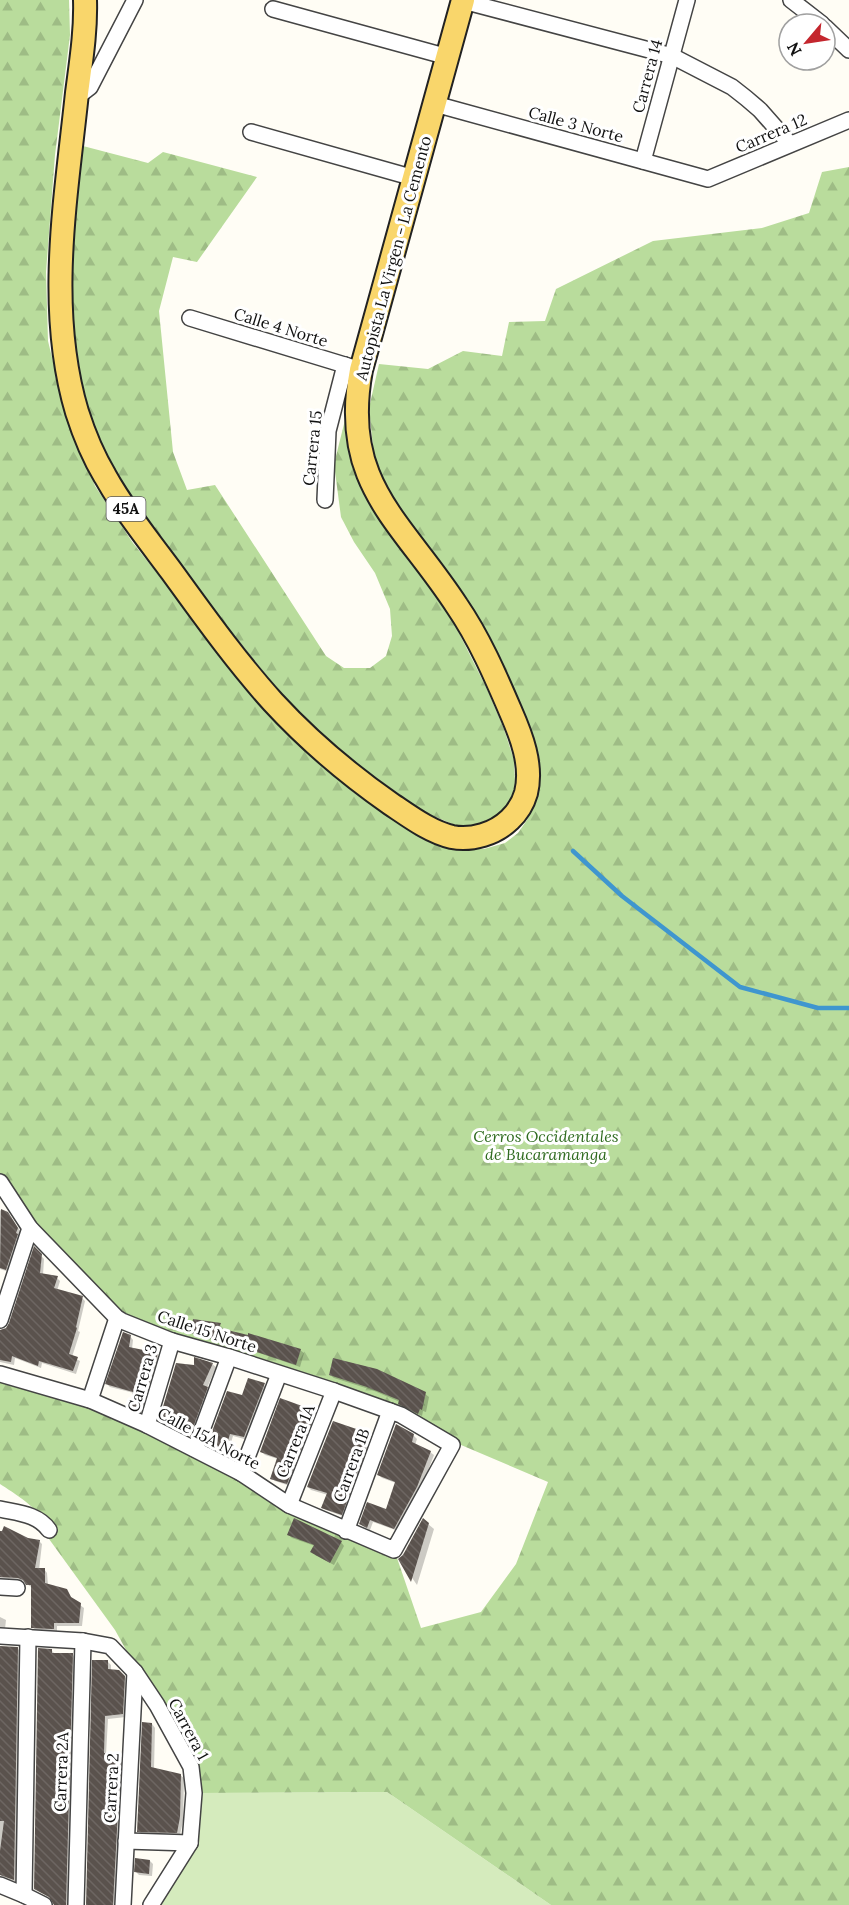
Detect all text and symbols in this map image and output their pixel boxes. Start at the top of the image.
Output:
north arrow [777,12,837,72]
street label: Carrera 14 [628,37,667,115]
text: N [782,39,806,60]
street label: Calle 3 Norte [526,102,626,146]
street label: Carrera 12 [732,109,810,157]
street label: Autopista La Virgen - La Cemento [350,134,435,383]
street label: Calle 4 Norte [232,303,331,351]
street label: Carrera 15 [298,409,326,487]
road number: 45A [106,497,146,521]
park label: Cerros Occidentales de Bucaramanga [473,1126,619,1164]
street label: Calle 15 Norte [155,1306,259,1357]
street label: Carrera 3 [123,1341,161,1414]
street label: Carrera 1A [271,1401,319,1481]
street label: Calle 15A Norte [154,1403,264,1474]
street label: Carrera 1B [328,1425,374,1505]
street label: Carrera 1 [164,1695,214,1763]
street label: Carrera 2A [50,1731,72,1812]
street label: Carrera 2 [99,1753,123,1823]

